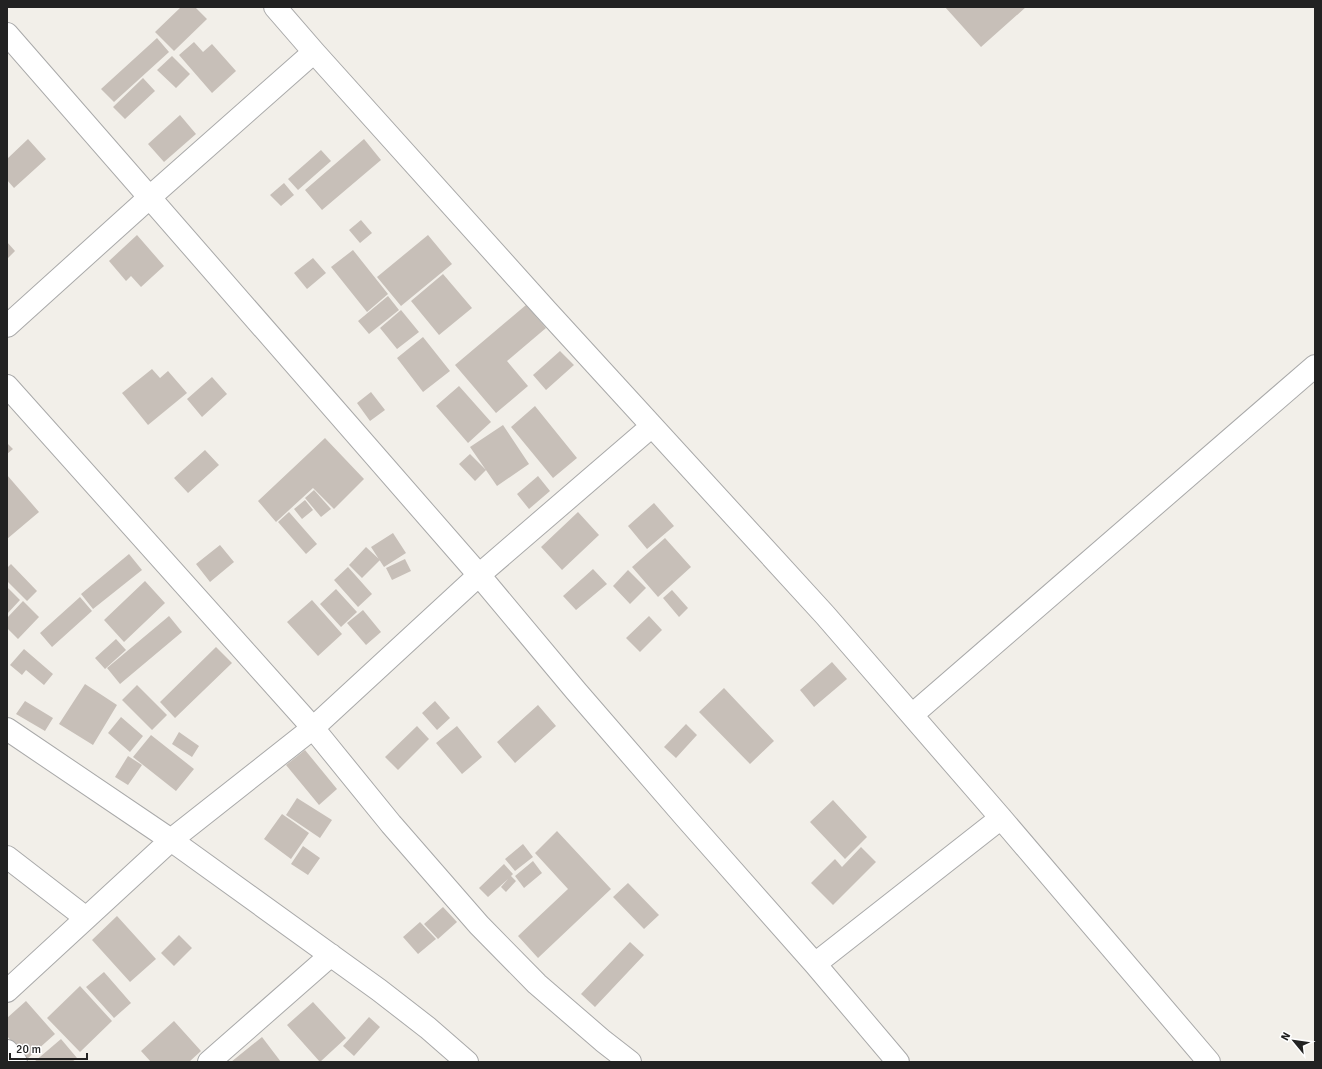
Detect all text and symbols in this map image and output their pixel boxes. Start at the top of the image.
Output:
north arrow [1274,1021,1314,1061]
text: N [1278,1030,1293,1043]
scale bar [10,1035,87,1061]
text: 20 m [16,1042,41,1057]

